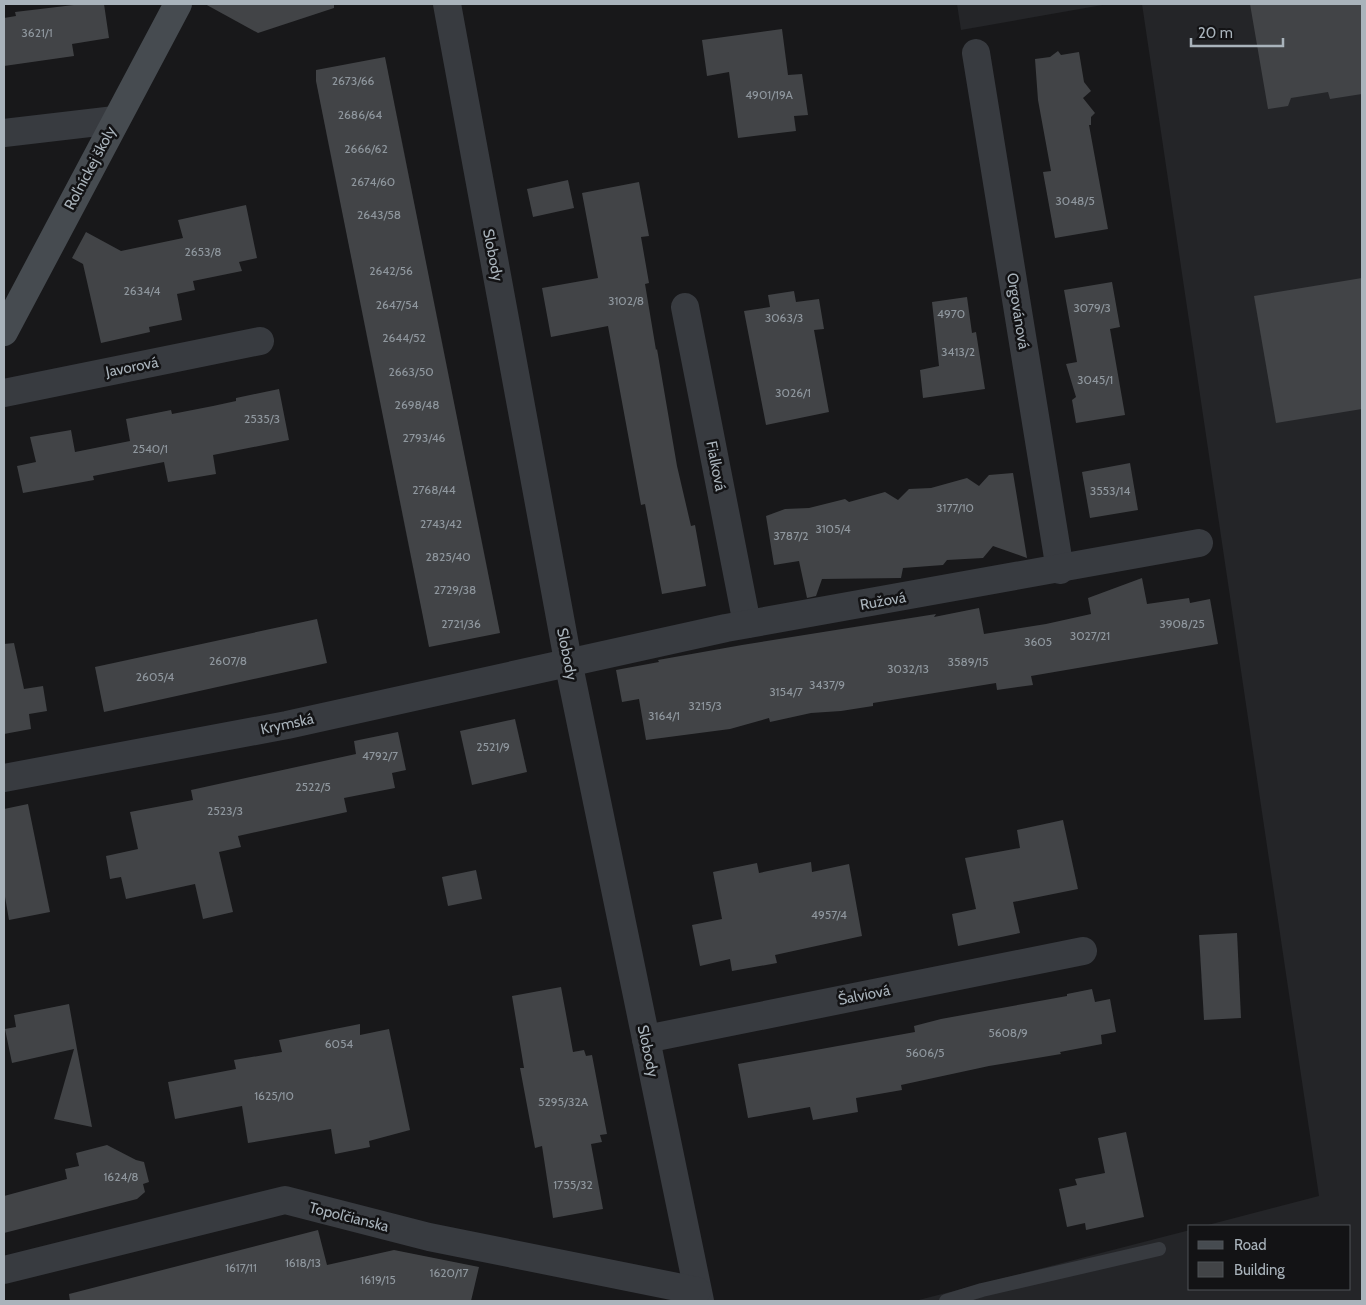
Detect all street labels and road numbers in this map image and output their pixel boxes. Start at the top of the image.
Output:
street label: Roľníckej školy [60,123,120,213]
street label: Slobody [479,227,507,283]
street label: Orgovánová [1003,271,1033,351]
street label: Javorová [103,353,161,381]
street label: Fialková [702,439,730,493]
street label: Ružová [859,588,908,614]
street label: Slobody [553,626,581,682]
street label: Krymská [259,709,316,738]
street label: Šalviová [836,980,892,1009]
street label: Slobody [634,1023,662,1079]
street label: Topoľčianska [307,1198,391,1236]

